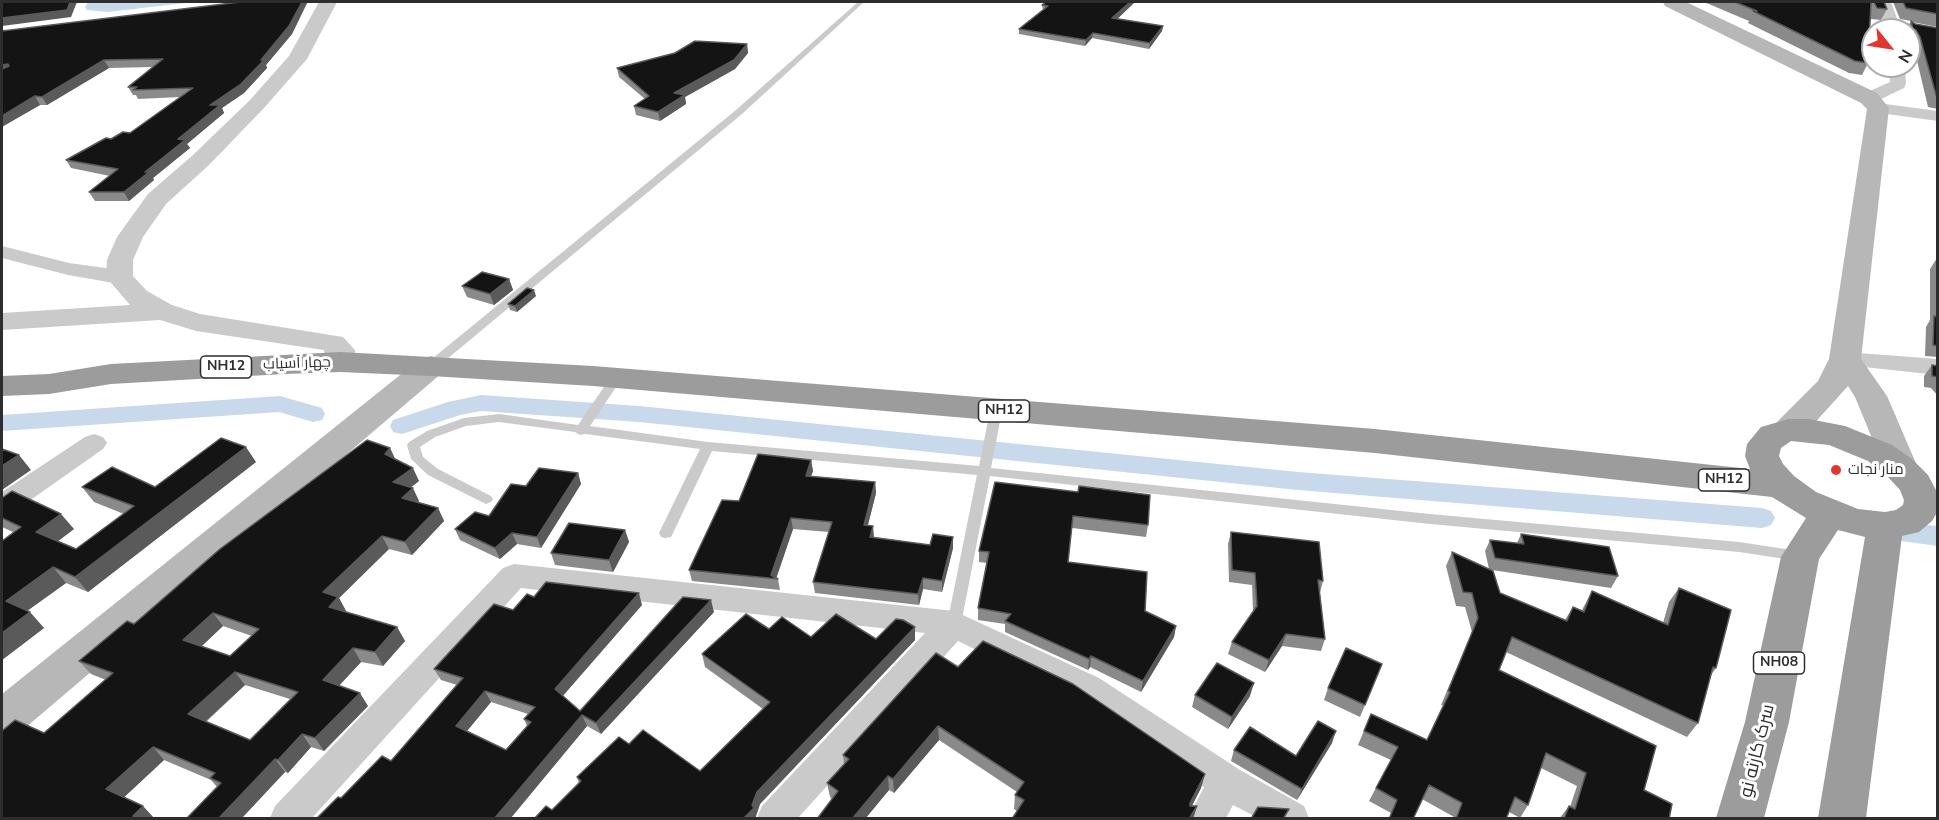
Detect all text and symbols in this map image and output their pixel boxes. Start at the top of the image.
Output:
north arrow [1861,18,1921,78]
text: N [1892,45,1917,67]
street label: چهار آسیاب [263,354,331,374]
road number: NH12 [200,356,252,378]
road number: NH12 [978,400,1030,422]
place label: منار نجات [1848,461,1904,479]
marker: منار نجات [1829,463,1843,477]
road number: NH12 [1698,469,1750,491]
road number: NH08 [1754,652,1804,674]
street label: سرک کارته نو [1736,702,1780,800]

